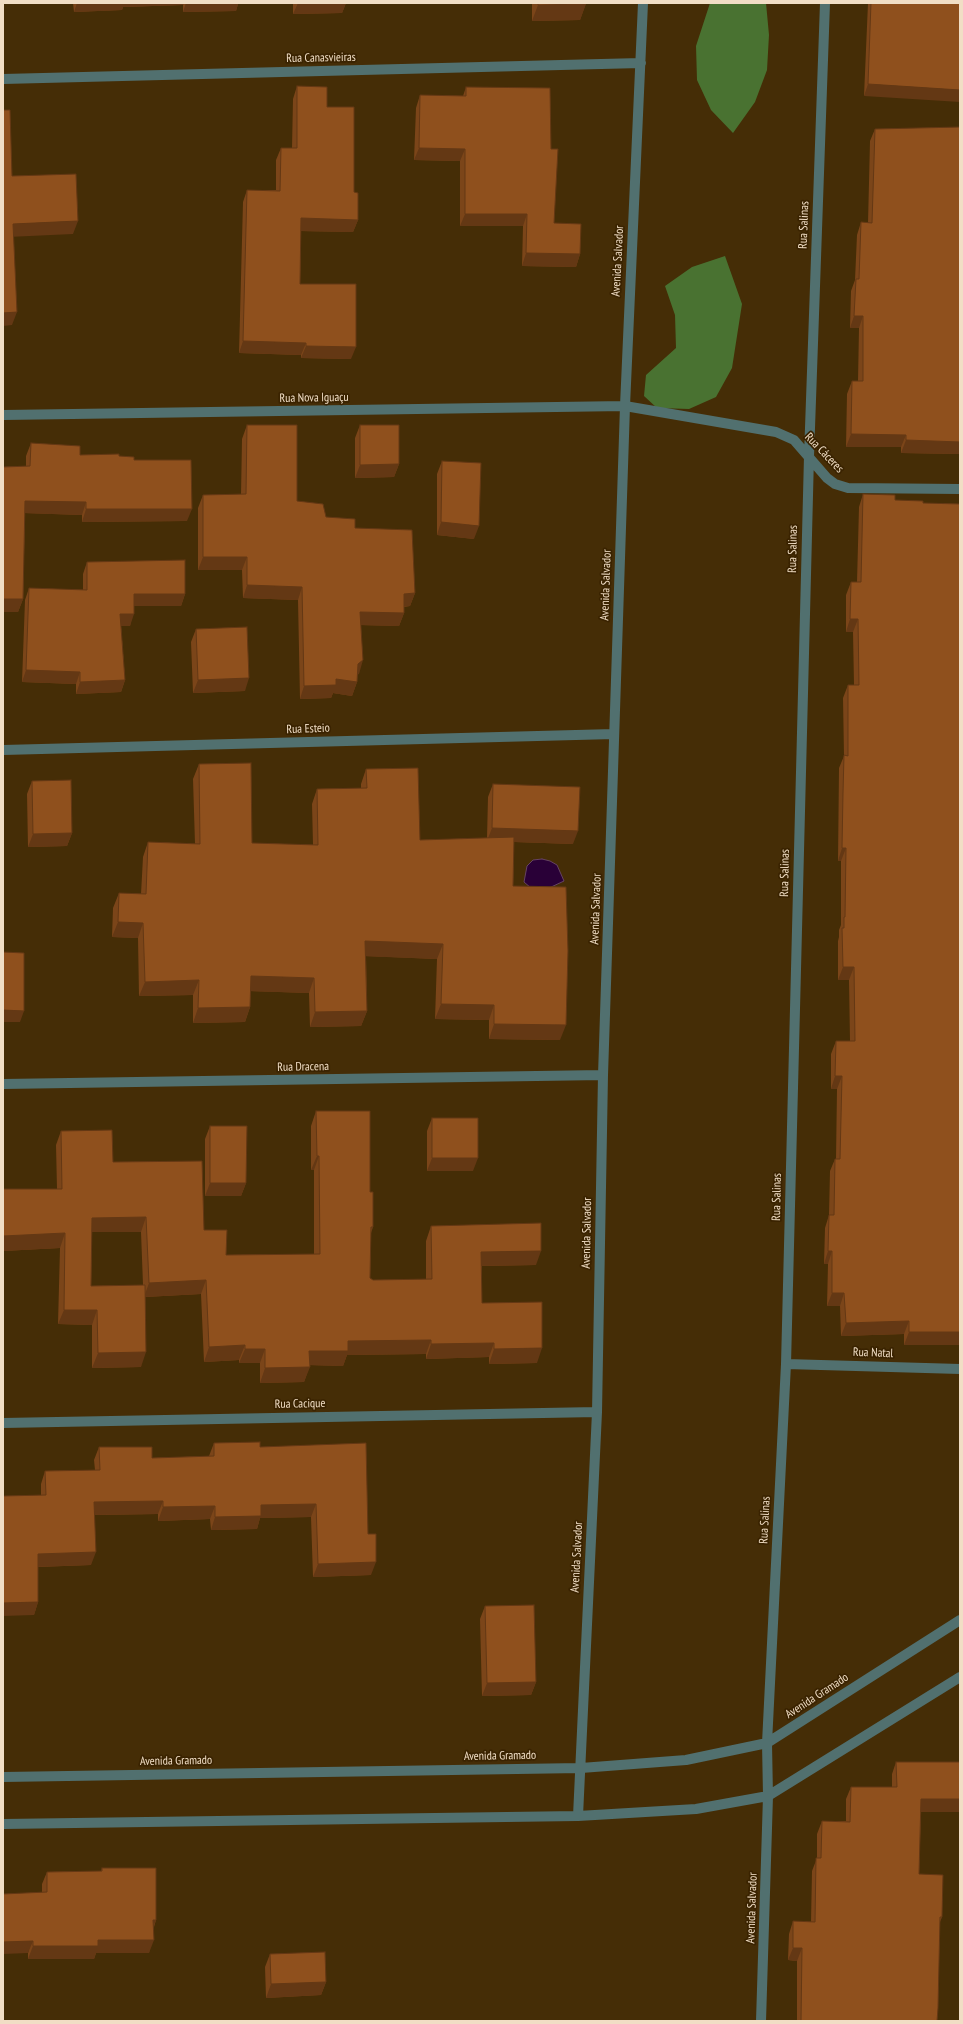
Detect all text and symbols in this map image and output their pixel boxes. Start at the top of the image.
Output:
street label: Rua Canasvieiras [286,50,356,66]
street label: Rua Salinas [796,201,812,249]
street label: Avenida Salvador [609,225,627,297]
street label: Rua Nova Iguaçu [279,390,349,406]
street label: Rua Cáceres [801,430,847,476]
street label: Rua Salinas [785,525,801,573]
street label: Avenida Salvador [598,549,614,621]
street label: Rua Esteio [286,721,330,737]
street label: Rua Salinas [777,849,793,897]
street label: Avenida Salvador [588,873,604,945]
street label: Rua Dracena [277,1059,329,1075]
street label: Rua Salinas [769,1173,785,1221]
street label: Avenida Salvador [579,1197,595,1269]
street label: Rua Natal [853,1345,893,1361]
street label: Rua Cacique [275,1396,325,1412]
street label: Rua Salinas [757,1496,773,1544]
street label: Avenida Salvador [568,1521,586,1593]
street label: Avenida Gramado [783,1670,851,1722]
street label: Avenida Gramado [464,1748,536,1764]
street label: Avenida Gramado [140,1753,212,1769]
street label: Avenida Salvador [744,1872,760,1944]

